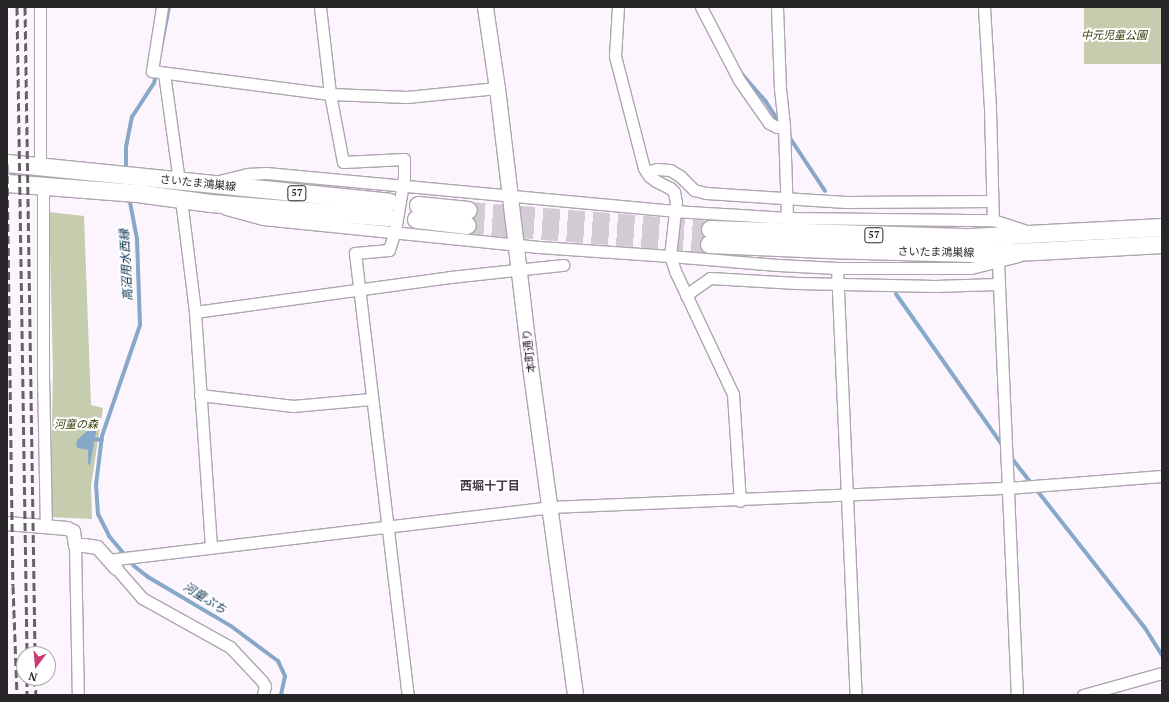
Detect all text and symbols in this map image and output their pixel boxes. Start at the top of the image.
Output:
park label: 中元児童公園 [1081,28,1147,42]
street label: さいたま鴻巣線 [159,172,237,194]
road number: 57 [287,185,307,201]
road number: 57 [864,227,884,243]
water label: 高沼用水西縁 [117,229,135,301]
street label: さいたま鴻巣線 [897,245,975,259]
street label: 本町通り [520,328,538,374]
park label: 河童の森 [54,417,98,431]
district label: 西堀十丁目 [460,479,520,493]
water label: 河童ぶち [181,579,229,617]
north arrow [16,646,56,686]
text: N [27,669,39,684]

